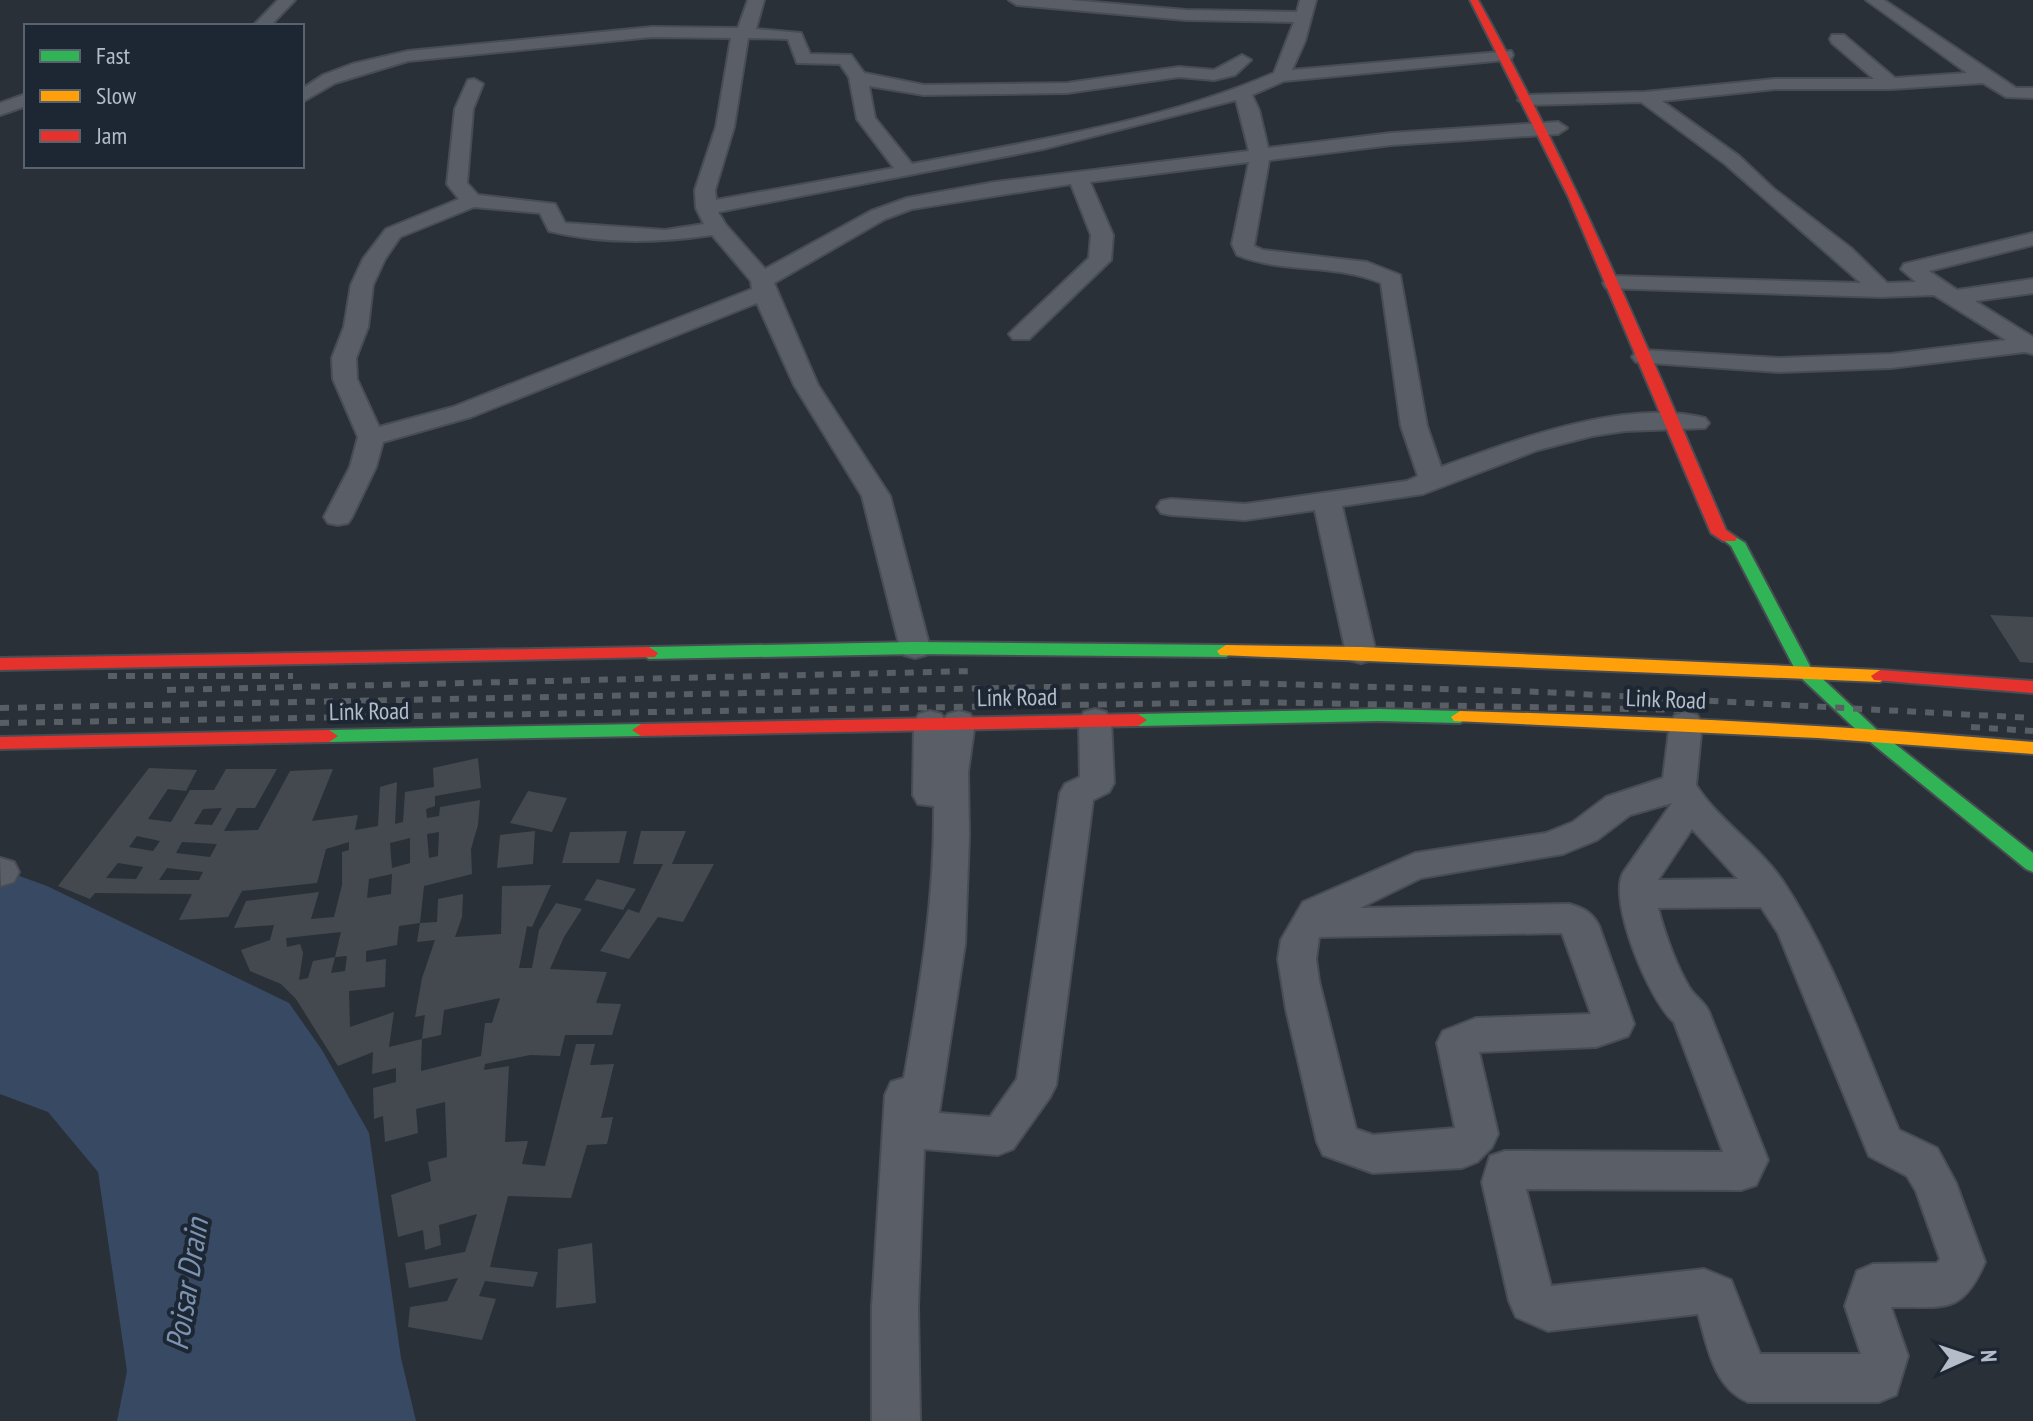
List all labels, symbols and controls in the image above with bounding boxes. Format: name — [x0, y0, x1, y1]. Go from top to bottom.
legend — [24, 24, 304, 168]
text: Fast — [96, 40, 131, 71]
text: Slow — [96, 80, 137, 111]
text: Jam — [95, 120, 127, 151]
street label: Link Road — [976, 681, 1058, 713]
street label: Link Road — [1625, 682, 1707, 716]
street label: Link Road — [328, 695, 410, 727]
water label: Poisar Drain — [155, 1213, 217, 1353]
north arrow — [1929, 1317, 2009, 1397]
text: N — [1975, 1349, 2003, 1363]

